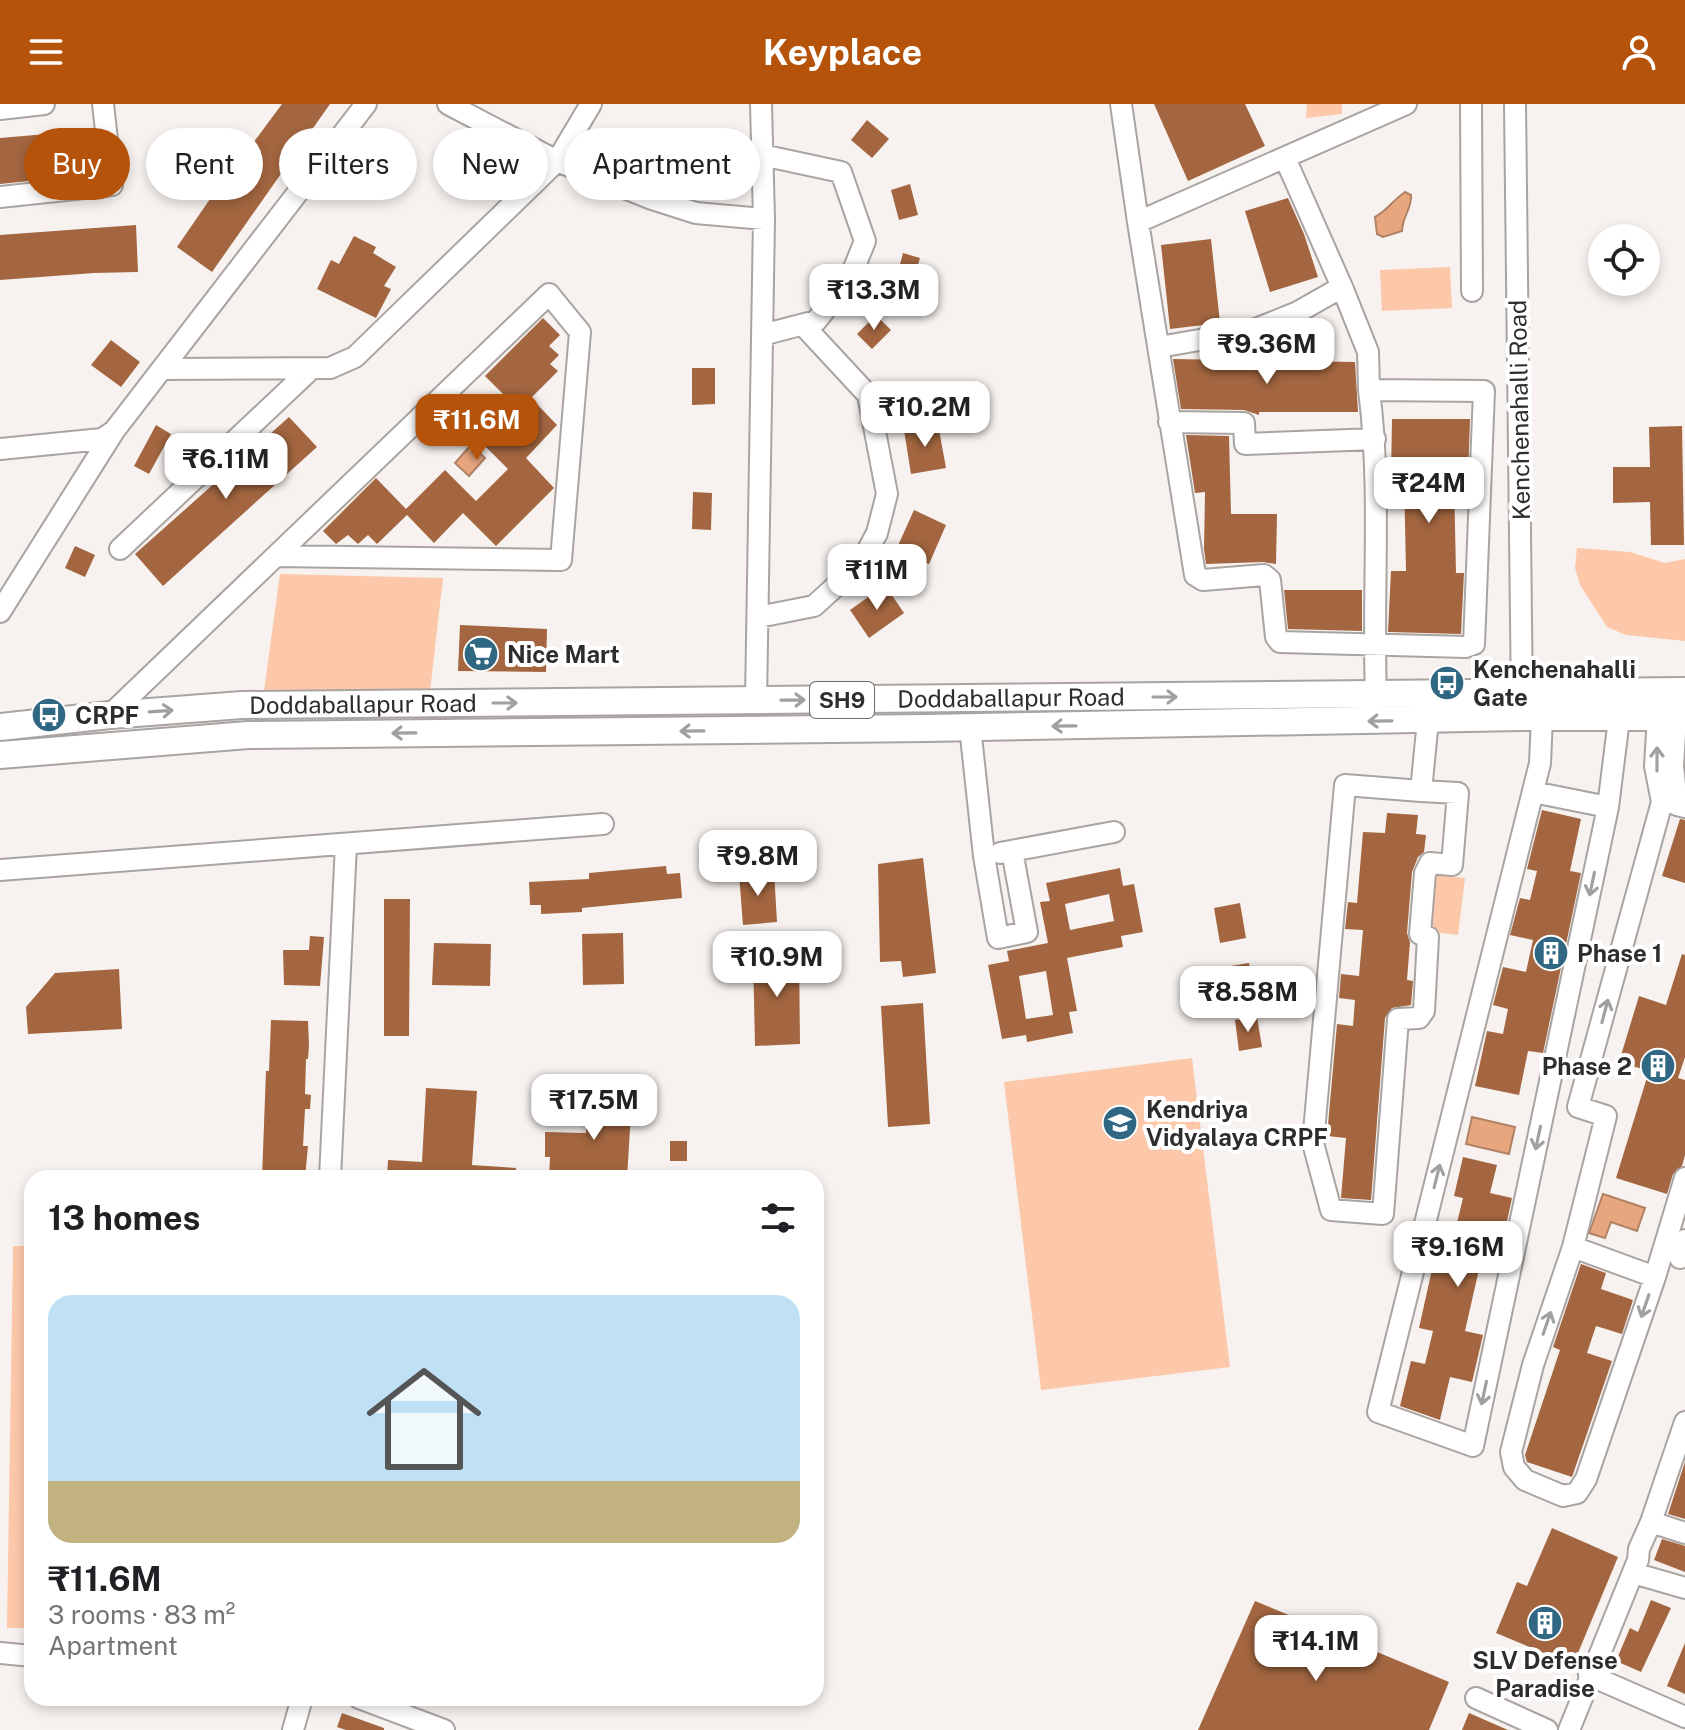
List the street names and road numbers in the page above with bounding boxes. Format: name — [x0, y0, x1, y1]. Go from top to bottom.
street label: Kenchenahalli Road — [1503, 300, 1535, 520]
road number: SH9 — [810, 682, 874, 718]
street label: Doddaballapur Road — [897, 682, 1125, 713]
street label: Doddaballapur Road — [249, 689, 477, 719]

